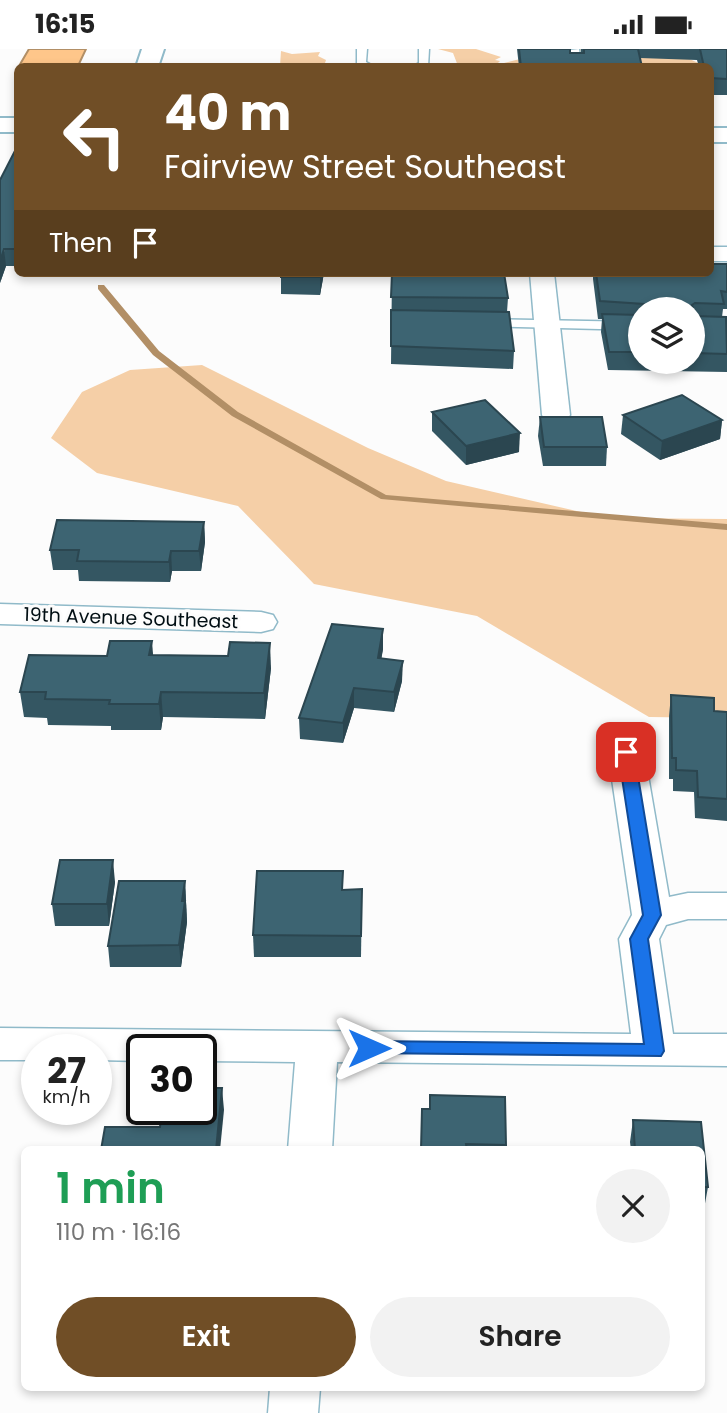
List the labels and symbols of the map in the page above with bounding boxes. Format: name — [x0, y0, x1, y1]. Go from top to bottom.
street label: 19th Avenue Southeast — [23, 601, 239, 635]
pin — [596, 722, 656, 782]
position arrow — [332, 1011, 406, 1085]
speed limit sign: 30 — [126, 1034, 217, 1125]

